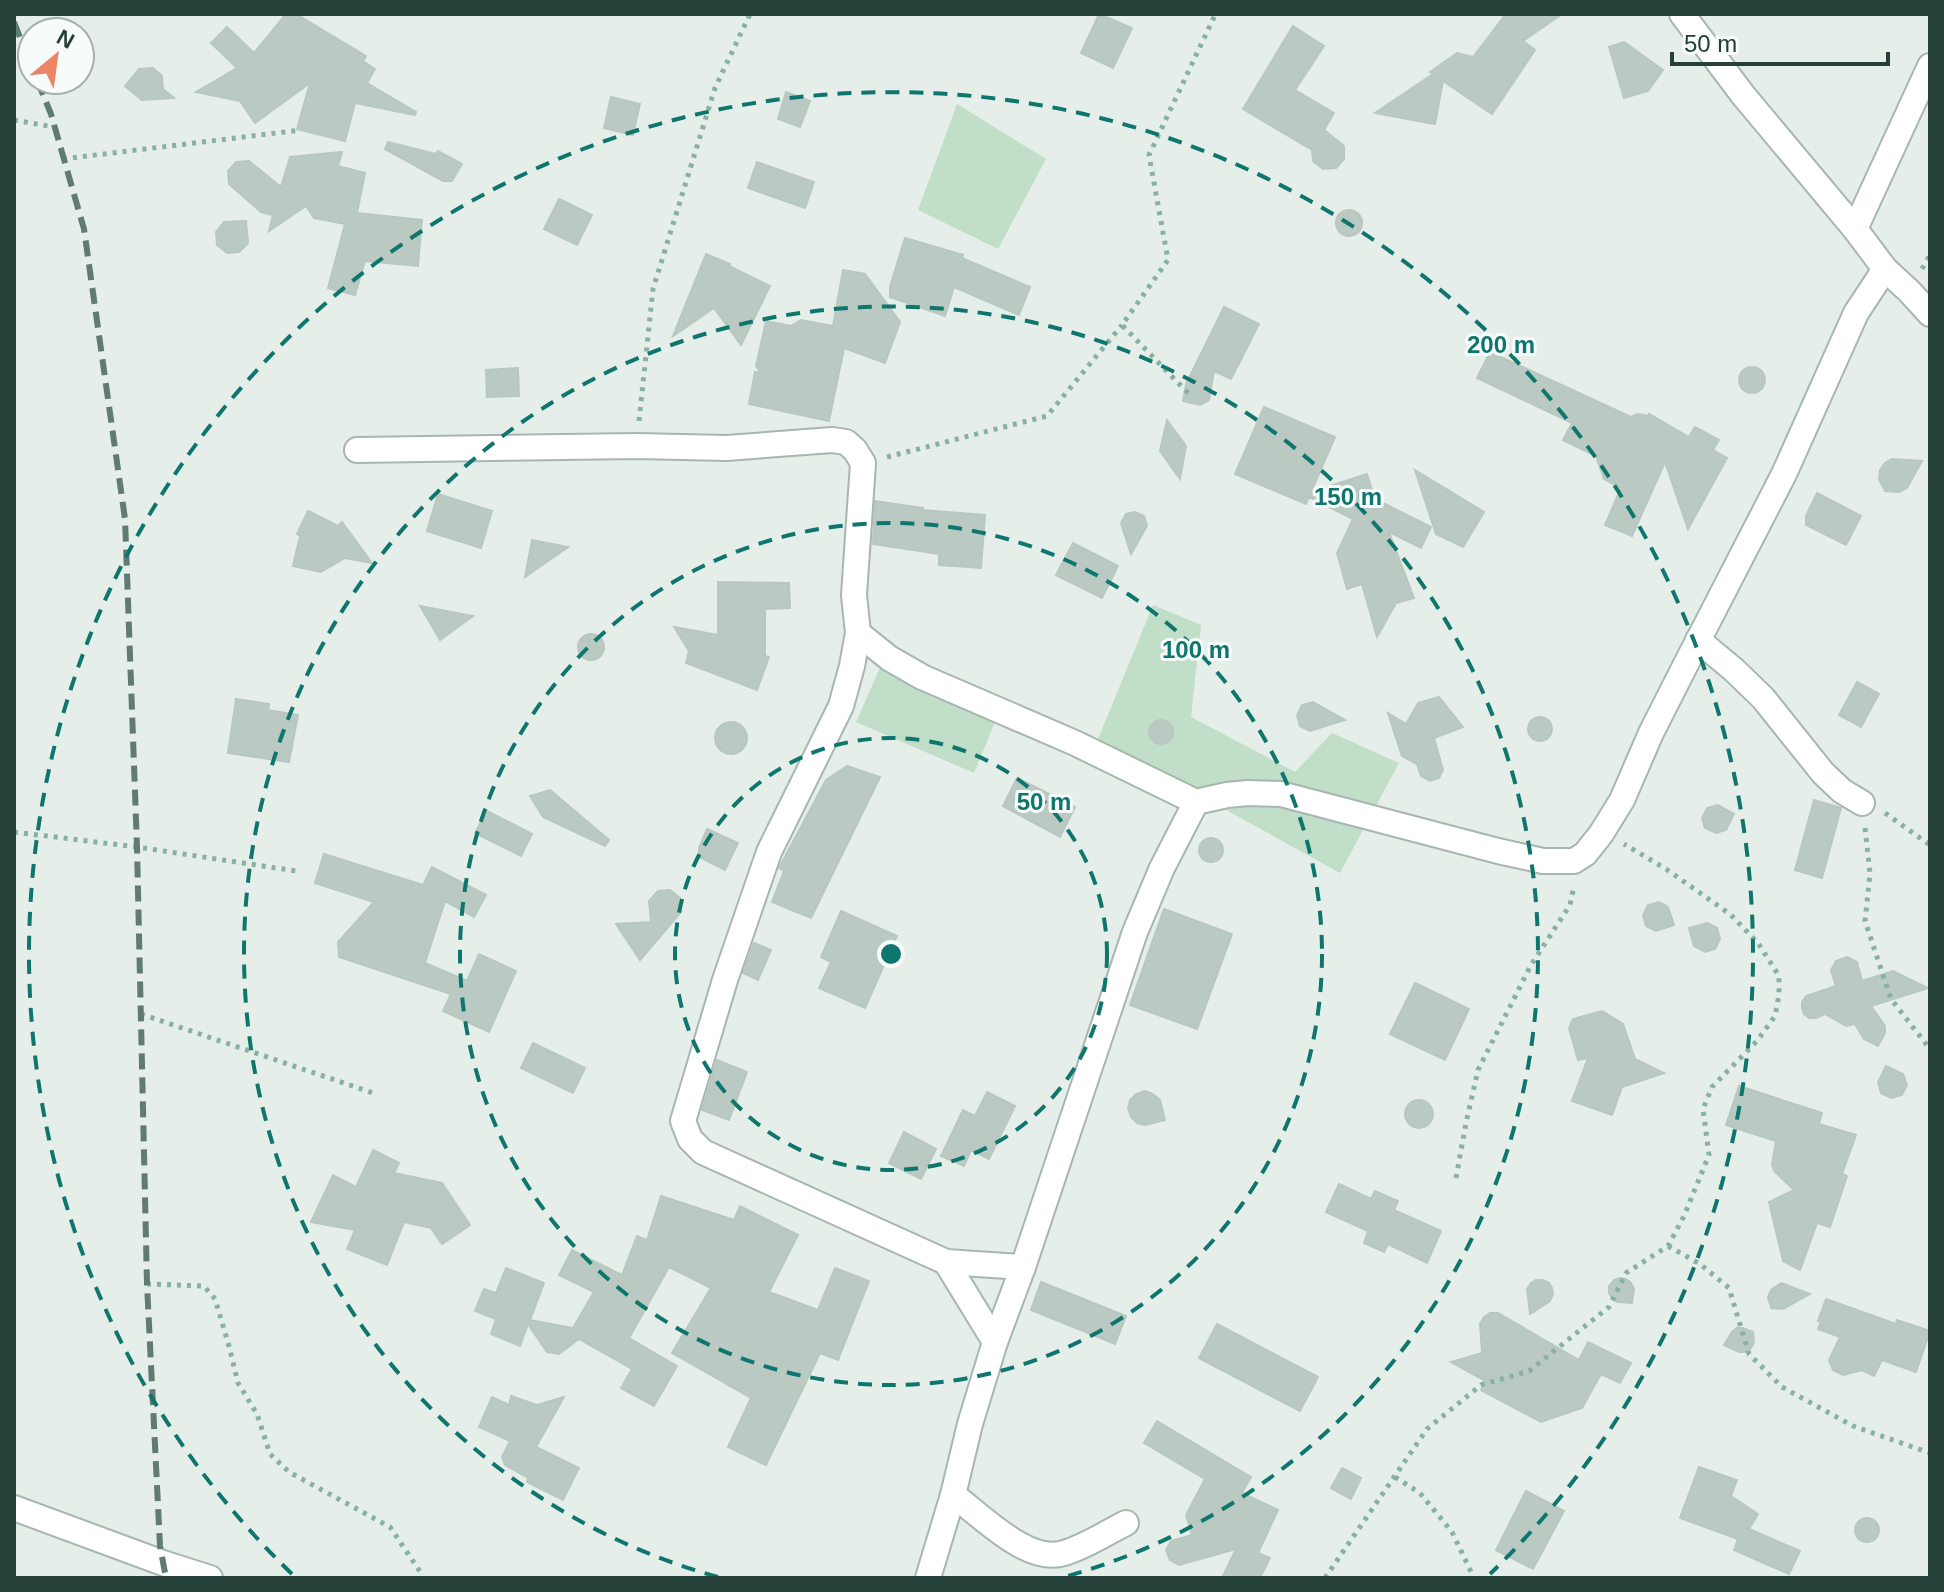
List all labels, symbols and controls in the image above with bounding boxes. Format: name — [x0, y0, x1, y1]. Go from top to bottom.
north arrow — [16, 16, 96, 96]
scale bar — [1672, 16, 1888, 66]
text: N — [52, 24, 78, 54]
text: 50 m — [1684, 30, 1737, 57]
text: 200 m — [1467, 331, 1535, 358]
text: 150 m — [1314, 483, 1382, 510]
text: 100 m — [1162, 636, 1230, 663]
text: 50 m — [1017, 788, 1071, 815]
centre of rings — [877, 940, 905, 968]

